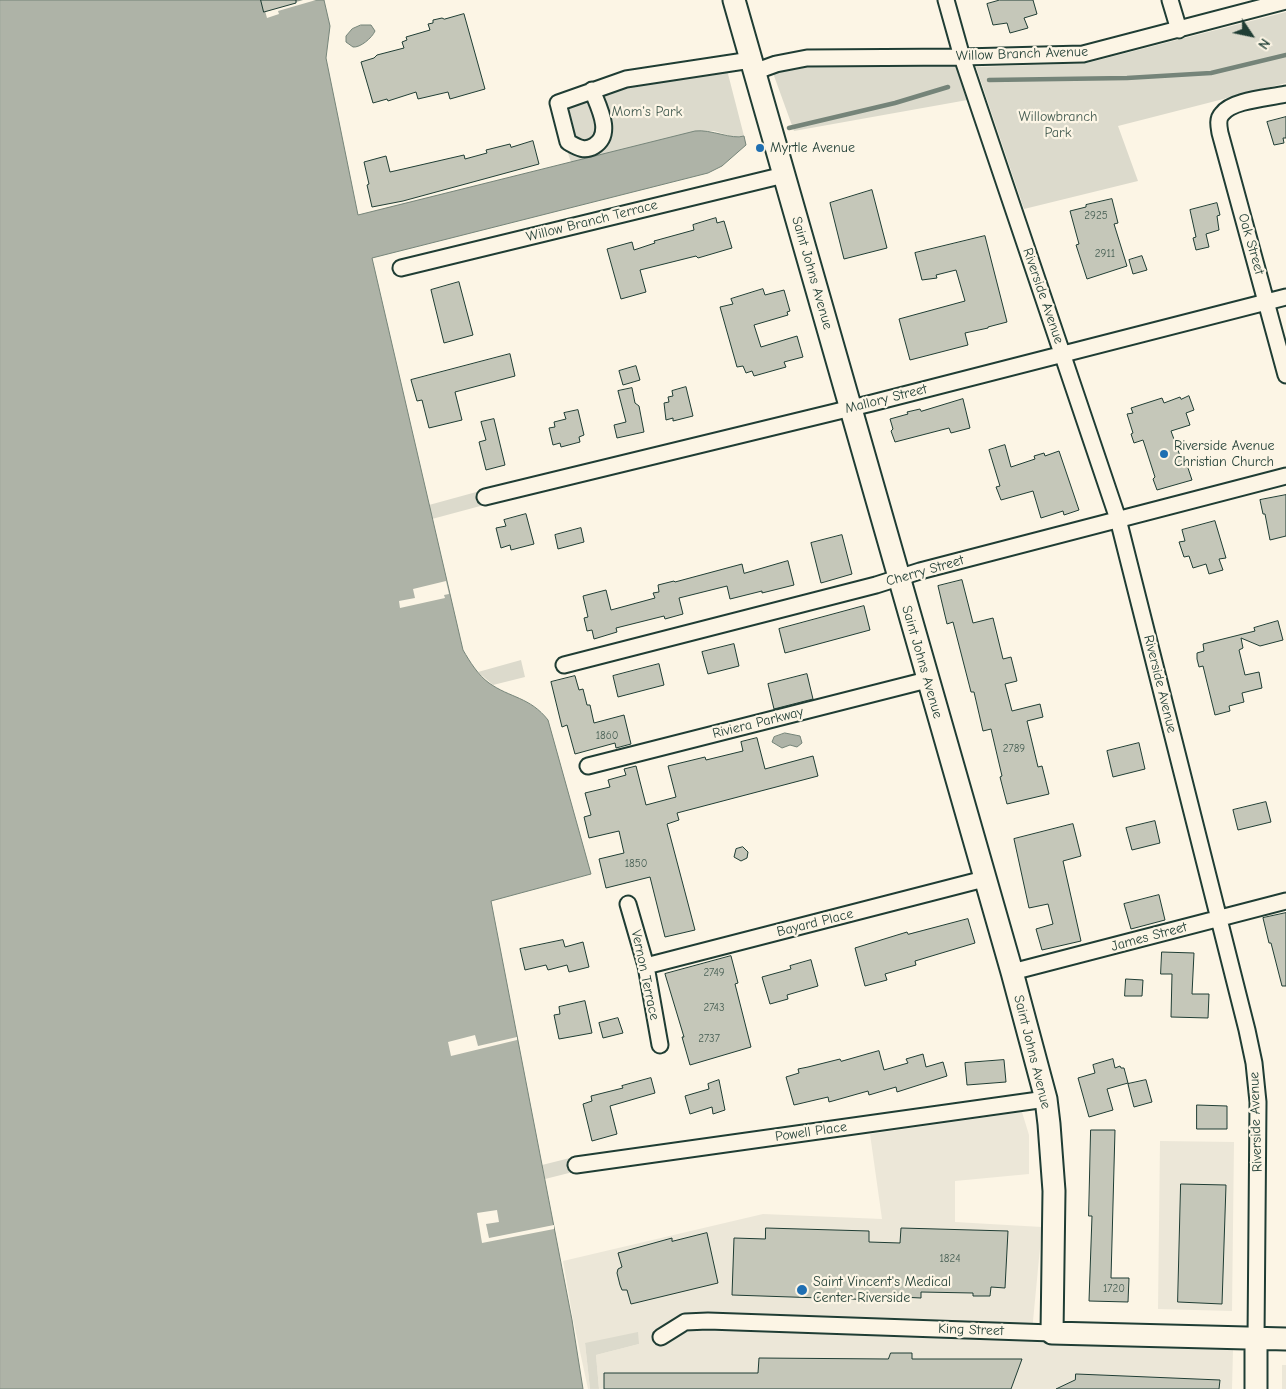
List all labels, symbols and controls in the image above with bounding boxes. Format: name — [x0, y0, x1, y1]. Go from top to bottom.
north arrow — [1226, 10, 1276, 60]
text: N — [1254, 35, 1273, 52]
street label: Willow Branch Avenue — [956, 43, 1088, 65]
park label: Mom's Park — [612, 104, 682, 120]
park label: Willowbranch Park — [1018, 109, 1098, 142]
place label: Myrtle Avenue — [770, 140, 855, 156]
marker: Myrtle Avenue — [754, 142, 766, 154]
street label: Willow Branch Terrace — [525, 197, 659, 245]
house number: 2925 — [1084, 209, 1108, 223]
street label: Oak Street — [1234, 212, 1268, 276]
street label: Saint Johns Avenue — [788, 215, 836, 331]
street label: Riverside Avenue — [1019, 246, 1067, 346]
house number: 2911 — [1095, 247, 1115, 261]
street label: Mallory Street — [843, 381, 929, 417]
place label: Riverside Avenue Christian Church — [1174, 438, 1274, 471]
marker: Riverside Avenue Christian Church — [1158, 448, 1170, 460]
street label: Cherry Street — [884, 552, 966, 590]
street label: Saint Johns Avenue — [898, 604, 946, 720]
street label: Riverside Avenue — [1140, 633, 1180, 735]
street label: Riviera Parkway — [711, 704, 805, 742]
house number: 1860 — [596, 729, 618, 743]
house number: 2789 — [1003, 742, 1025, 756]
house number: 1850 — [625, 857, 647, 871]
street label: Bayard Place — [775, 905, 855, 941]
street label: James Street — [1109, 919, 1189, 955]
street label: Vernon Terrace — [627, 928, 663, 1022]
house number: 2749 — [703, 966, 725, 980]
street label: Saint Johns Avenue — [1010, 993, 1054, 1111]
house number: 2743 — [704, 1001, 724, 1015]
house number: 2737 — [698, 1032, 720, 1046]
street label: Riverside Avenue — [1246, 1072, 1266, 1172]
street label: Powell Place — [774, 1119, 848, 1145]
house number: 1824 — [939, 1252, 961, 1266]
place label: Saint Vincent's Medical Center Riverside — [813, 1274, 951, 1306]
house number: 1720 — [1103, 1282, 1125, 1296]
marker: Saint Vincent's Medical Center Riverside — [795, 1283, 809, 1297]
street label: King Street — [938, 1320, 1004, 1340]

